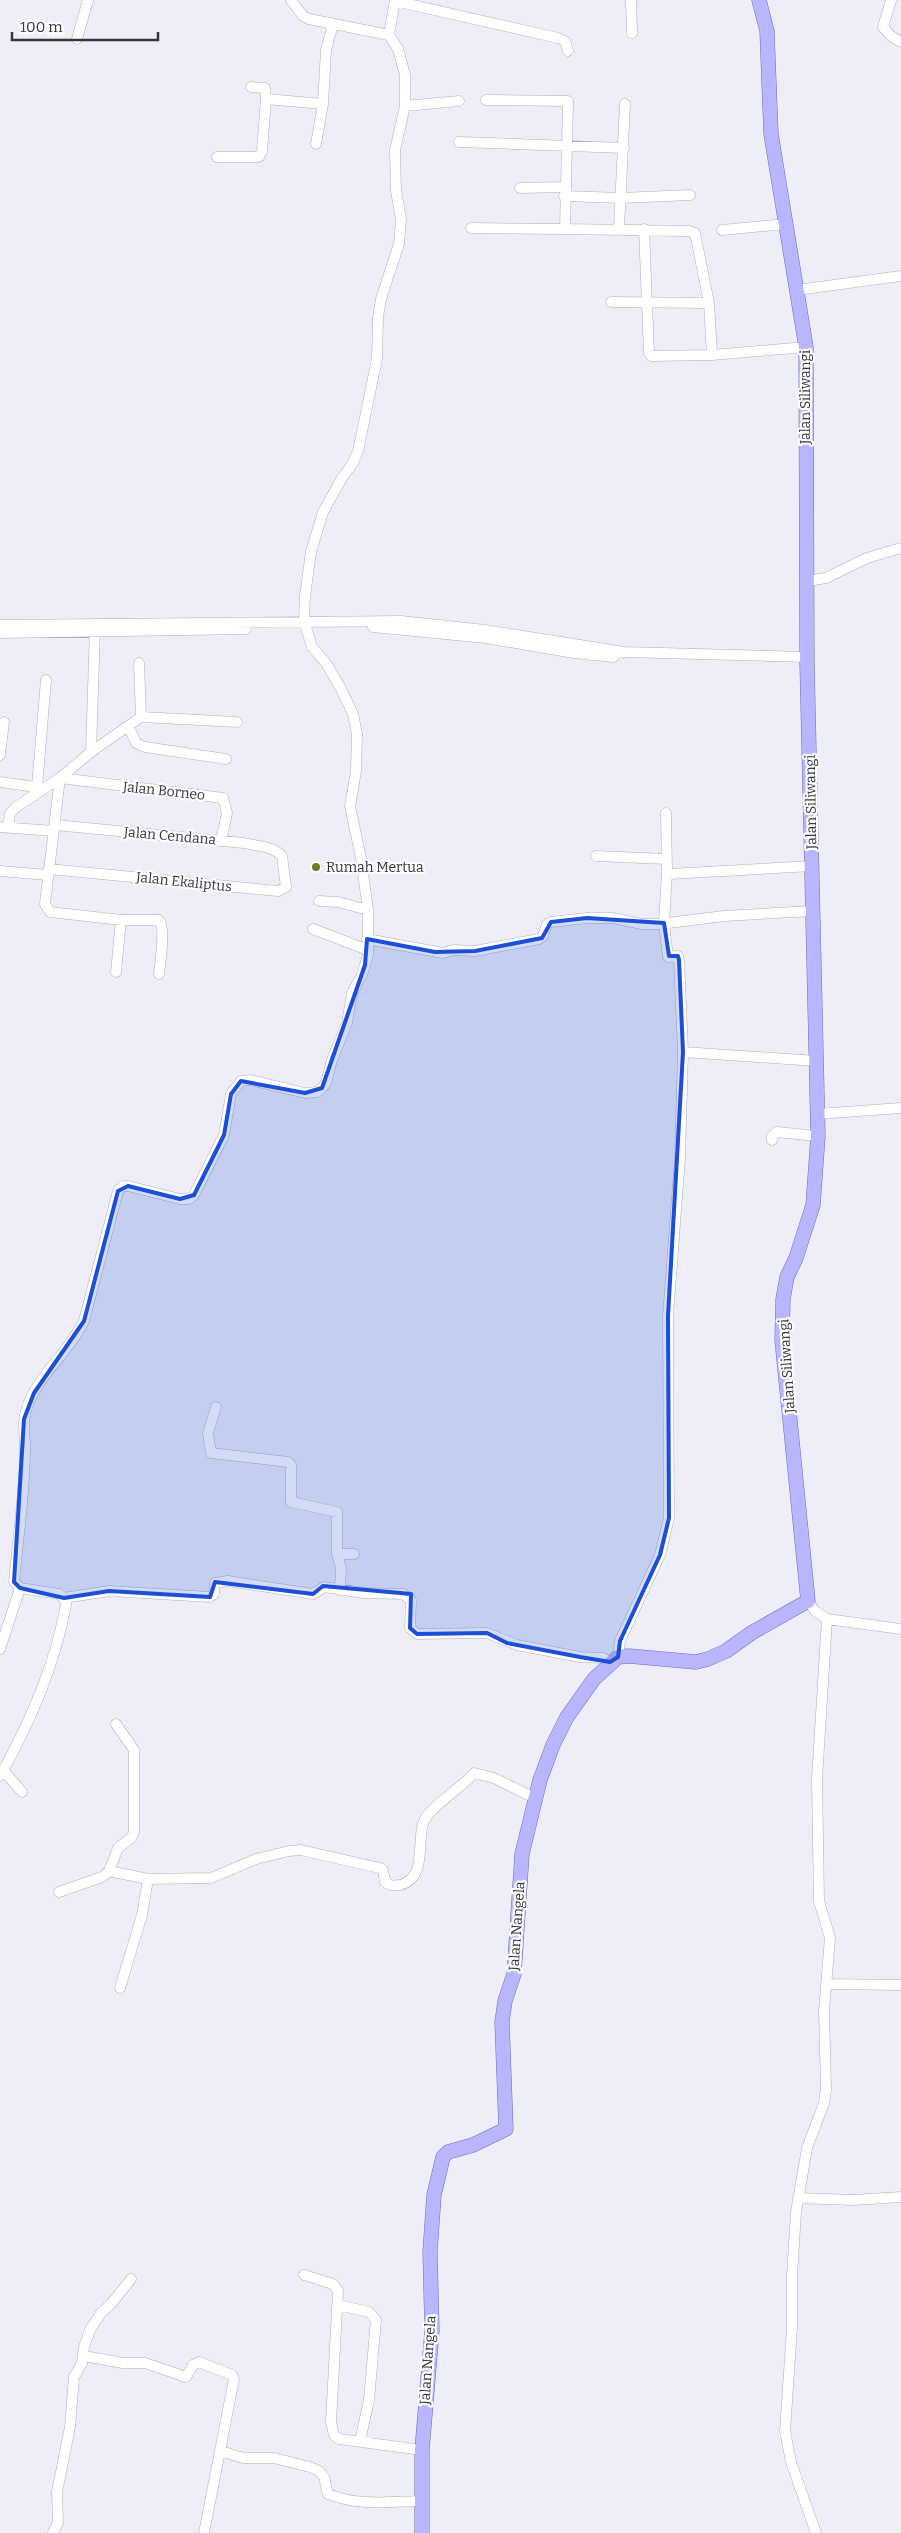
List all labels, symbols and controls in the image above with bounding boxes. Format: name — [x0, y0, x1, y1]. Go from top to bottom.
scale bar — [12, 10, 159, 42]
text: 100 m — [20, 18, 63, 36]
street label: Jalan Siliwangi — [797, 350, 814, 445]
street label: Jalan Siliwangi — [802, 755, 820, 850]
street label: Jalan Borneo — [121, 778, 206, 804]
street label: Jalan Cendana — [122, 823, 217, 849]
place label: Rumah Mertua — [326, 859, 424, 876]
marker: Rumah Mertua — [310, 861, 322, 873]
street label: Jalan Ekaliptus — [134, 868, 233, 895]
street label: Jalan Siliwangi — [775, 1318, 799, 1415]
street label: Jalan Nangela — [505, 1881, 529, 1972]
street label: Jalan Nangela — [416, 2315, 440, 2406]

